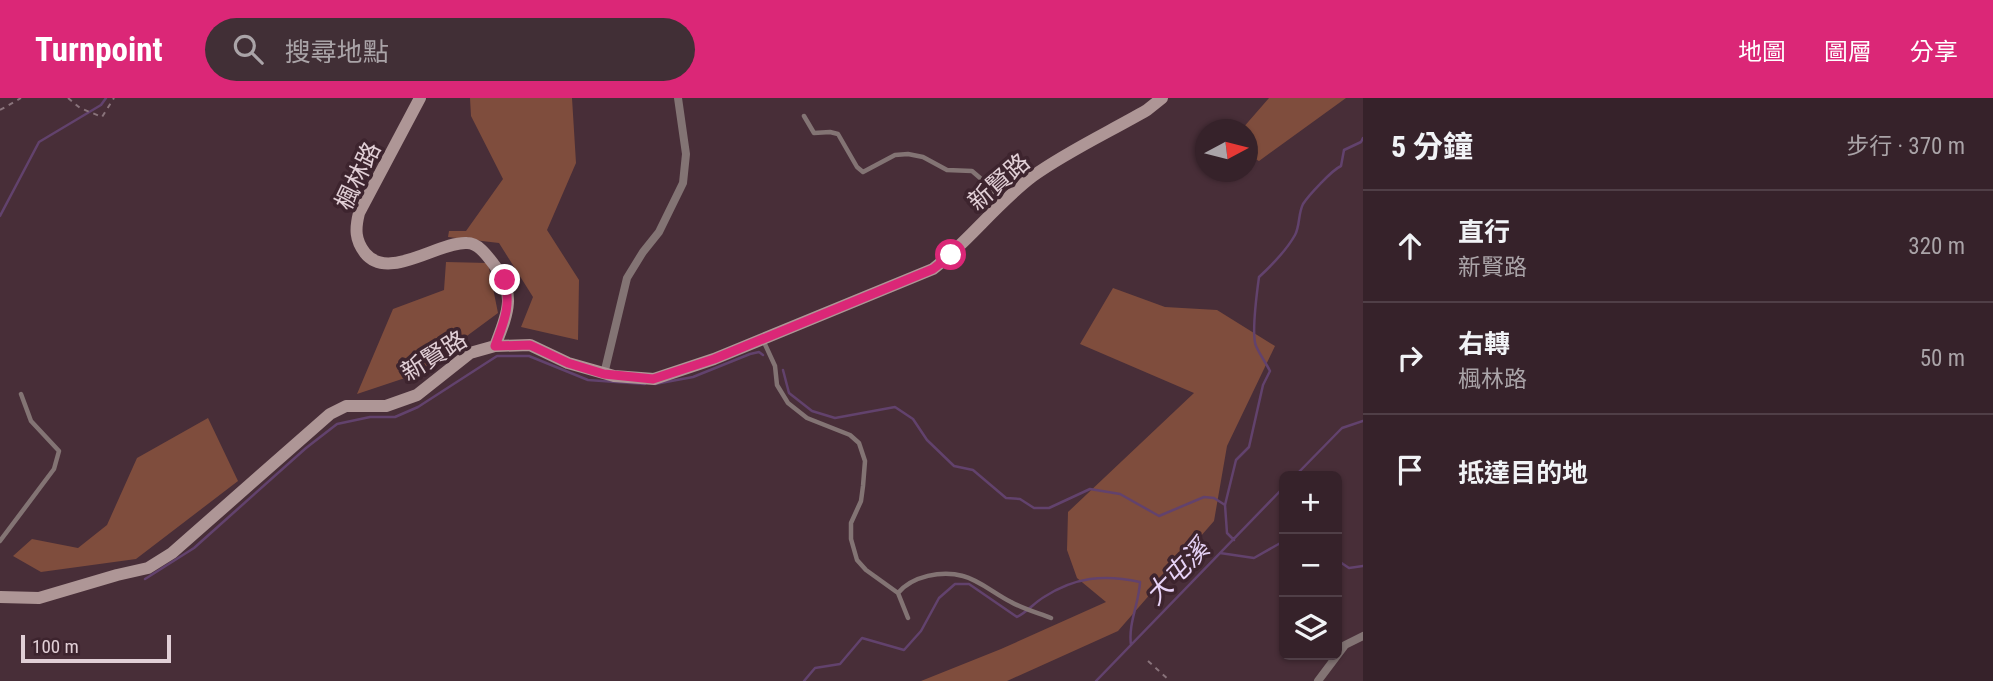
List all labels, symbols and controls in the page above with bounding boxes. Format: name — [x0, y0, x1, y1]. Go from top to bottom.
search box — [205, 18, 695, 81]
text: Turnpoint — [35, 30, 163, 69]
icon: search — [229, 30, 267, 68]
text: 搜尋地點 — [285, 37, 389, 67]
text: 地圖 — [1738, 38, 1786, 66]
text: 圖層 — [1824, 38, 1872, 66]
text: 分享 — [1910, 38, 1958, 66]
north arrow — [1195, 119, 1258, 182]
text: 5 分鐘 — [1391, 129, 1473, 164]
text: 步行 · 370 m — [1846, 133, 1965, 160]
street label: 楓林路 — [330, 138, 386, 214]
street label: 新賢路 — [963, 148, 1035, 216]
text: 直行 — [1458, 217, 1510, 247]
icon: ahead — [1391, 227, 1429, 265]
text: 320 m — [1908, 233, 1965, 260]
route start — [935, 239, 966, 270]
text: 新賢路 — [1458, 254, 1527, 281]
route end — [489, 264, 520, 295]
street label: 新賢路 — [396, 325, 472, 387]
text: 右轉 — [1458, 329, 1510, 359]
icon: right — [1391, 339, 1429, 377]
text: 50 m — [1920, 345, 1965, 372]
text: 楓林路 — [1458, 366, 1527, 393]
icon: arrive — [1391, 451, 1429, 489]
text: 抵達目的地 — [1458, 458, 1588, 488]
map controls — [1279, 471, 1342, 660]
button: + — [1279, 471, 1342, 534]
water label: 大屯溪 — [1139, 531, 1218, 610]
button: − — [1279, 534, 1342, 597]
button: layers — [1279, 597, 1342, 660]
scale bar — [21, 632, 172, 664]
text: 100 m — [32, 635, 79, 658]

